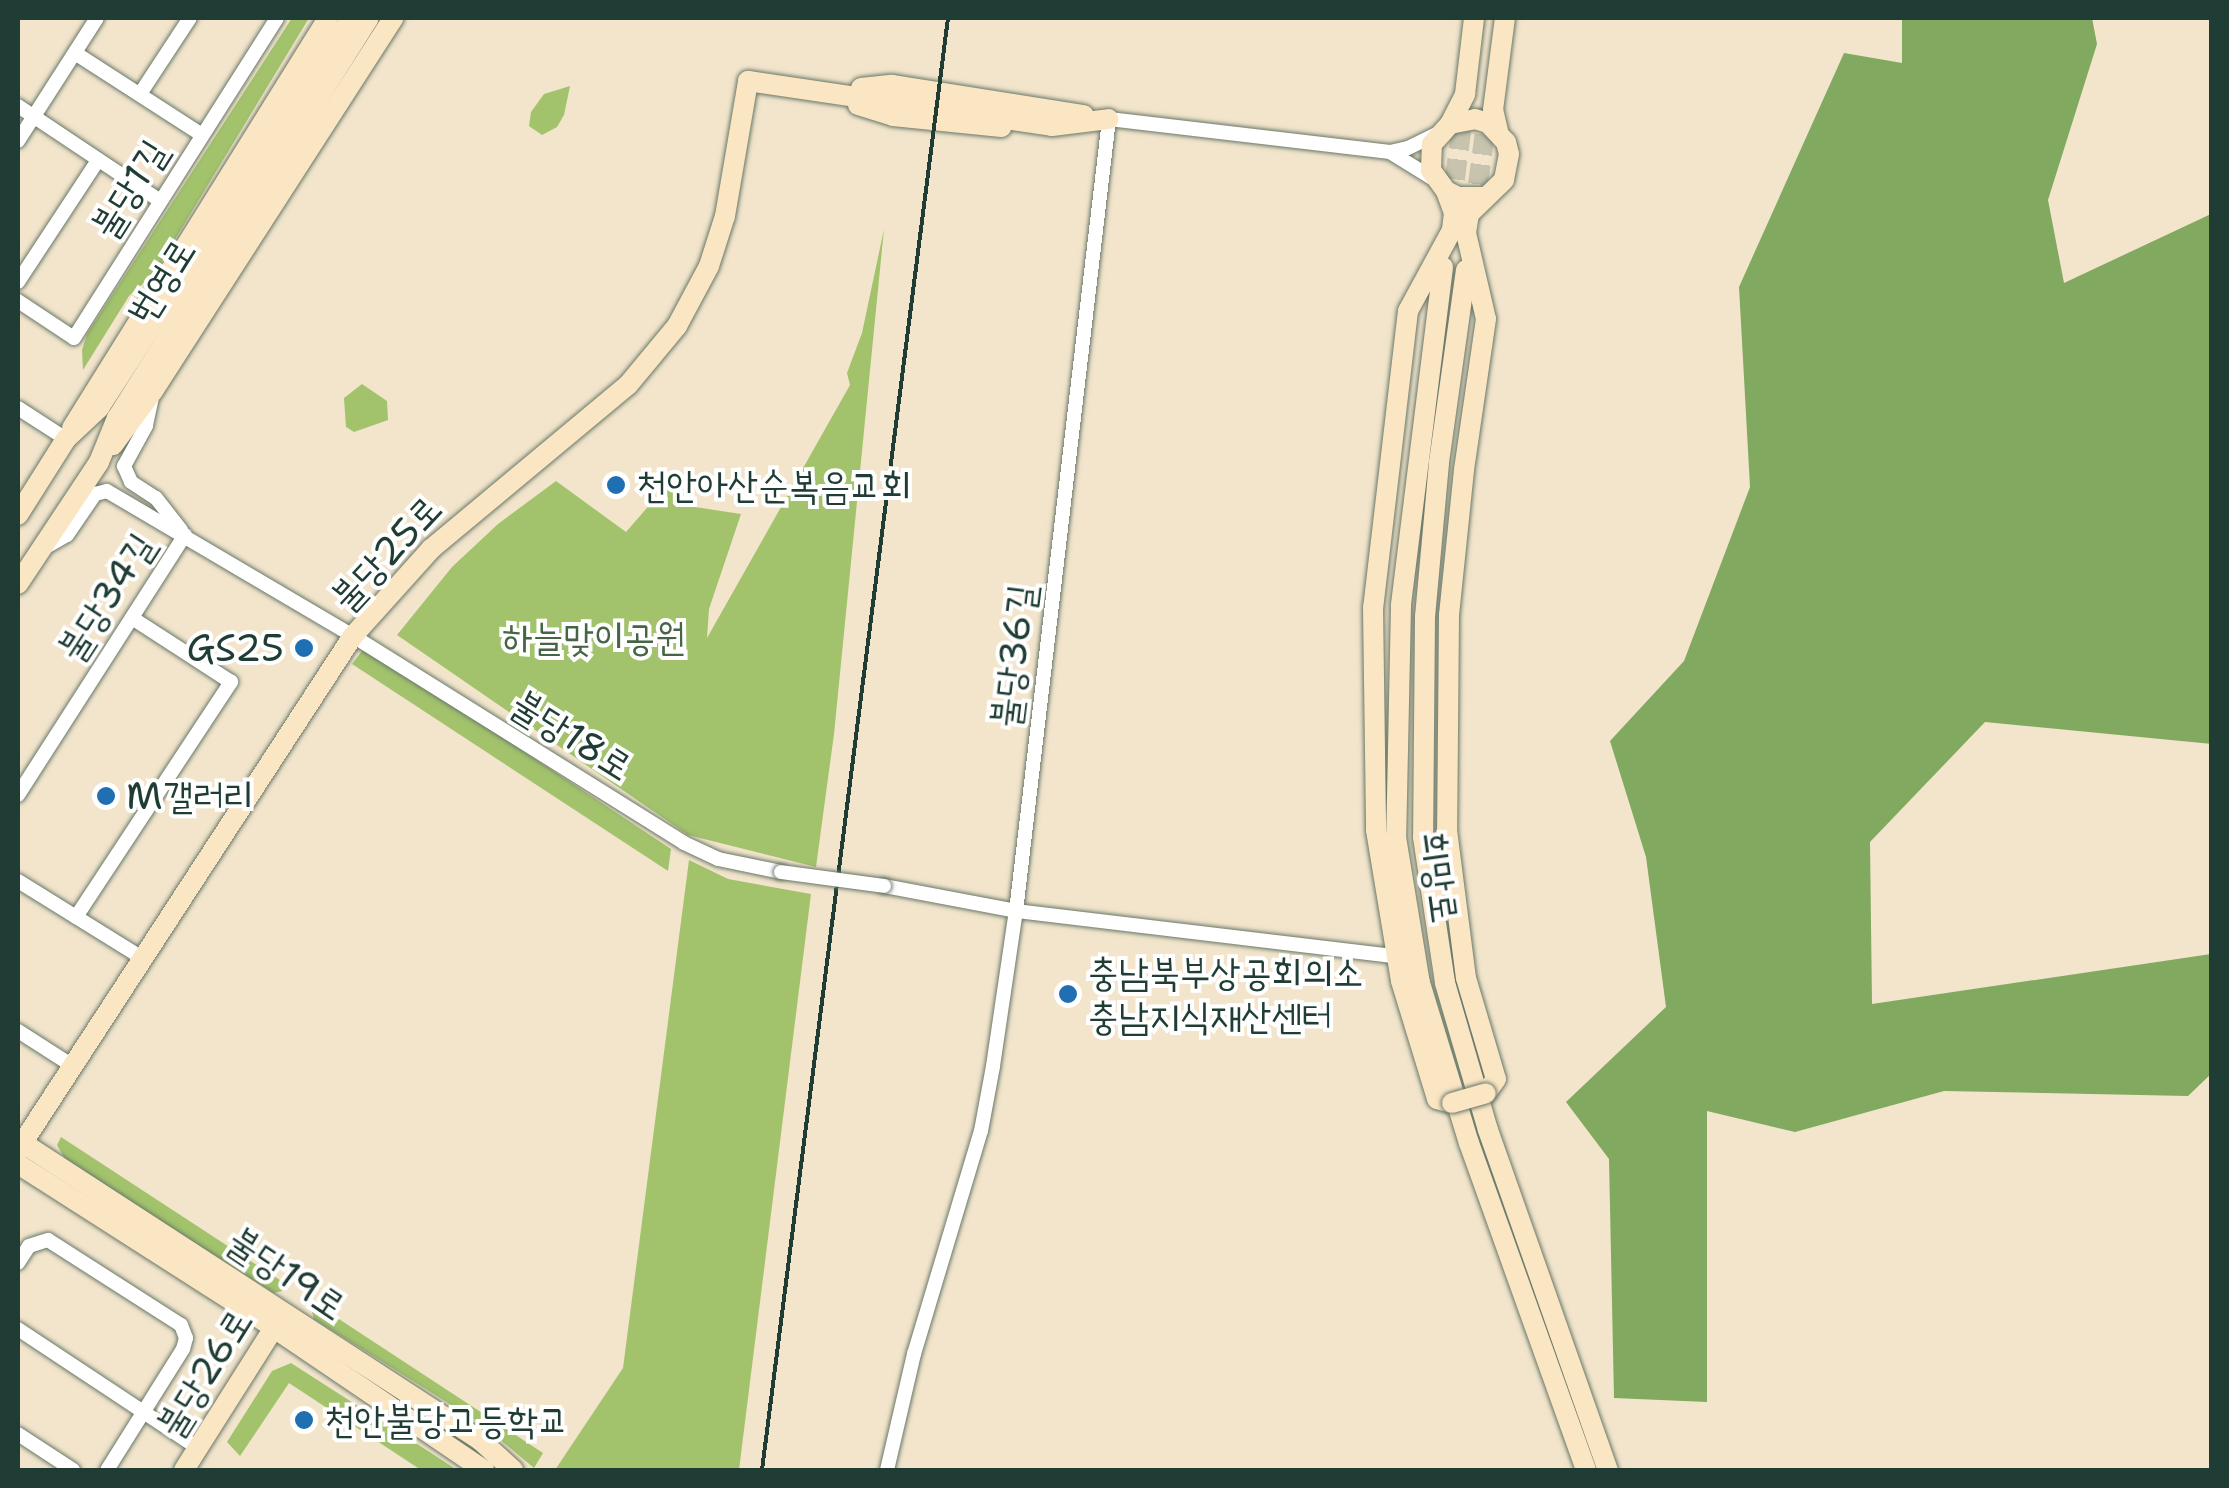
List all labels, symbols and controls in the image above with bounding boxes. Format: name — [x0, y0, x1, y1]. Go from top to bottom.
street label: 불당1길 — [81, 131, 177, 247]
street label: 번영로 — [117, 230, 205, 332]
place label: 천안아산순복음교회 — [636, 462, 911, 508]
marker: 천안아산순복음교회 — [605, 474, 627, 496]
street label: 불당25로 — [321, 486, 451, 620]
street label: 불당34길 — [48, 524, 164, 670]
street label: 불당36길 — [982, 582, 1044, 730]
park label: 하늘맞이공원 — [502, 614, 686, 660]
place label: GS25 — [186, 625, 284, 671]
marker: GS25 — [293, 637, 315, 659]
street label: 불당18로 — [503, 680, 641, 790]
place label: M갤러리 — [126, 773, 254, 819]
marker: M갤러리 — [95, 785, 117, 807]
street label: 희망로 — [1411, 828, 1469, 926]
place label: 충남북부상공회의소 충남지식재산센터 — [1088, 949, 1363, 1038]
marker: 충남북부상공회의소 충남지식재산센터 — [1057, 983, 1079, 1005]
street label: 불당19로 — [219, 1217, 355, 1329]
street label: 불당26로 — [147, 1300, 261, 1446]
place label: 천안불당고등학교 — [324, 1397, 569, 1443]
marker: 천안불당고등학교 — [293, 1409, 315, 1431]

